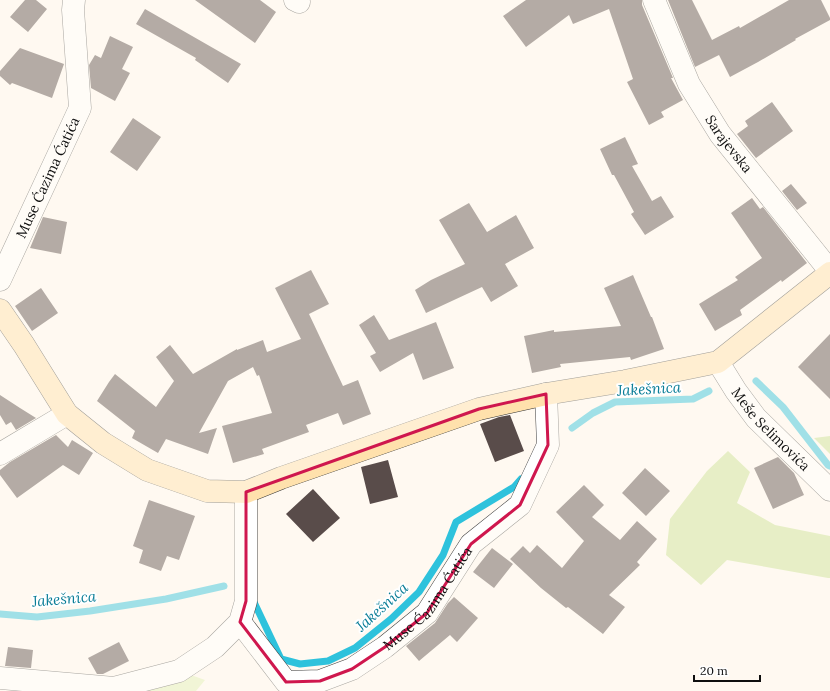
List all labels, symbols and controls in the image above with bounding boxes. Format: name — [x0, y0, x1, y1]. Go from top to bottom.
street label: Sarajevska — [701, 112, 757, 176]
street label: Muse Ćazima Ćatića — [12, 114, 84, 241]
water label: Jakešnica — [615, 377, 682, 400]
street label: Meše Selimovića — [728, 384, 814, 475]
street label: Muse Ćazima Ćatića — [379, 543, 476, 654]
water label: Jakešnica — [351, 578, 412, 636]
water label: Jakešnica — [30, 586, 98, 611]
scale bar — [694, 657, 760, 683]
text: 20 m — [700, 663, 728, 678]

